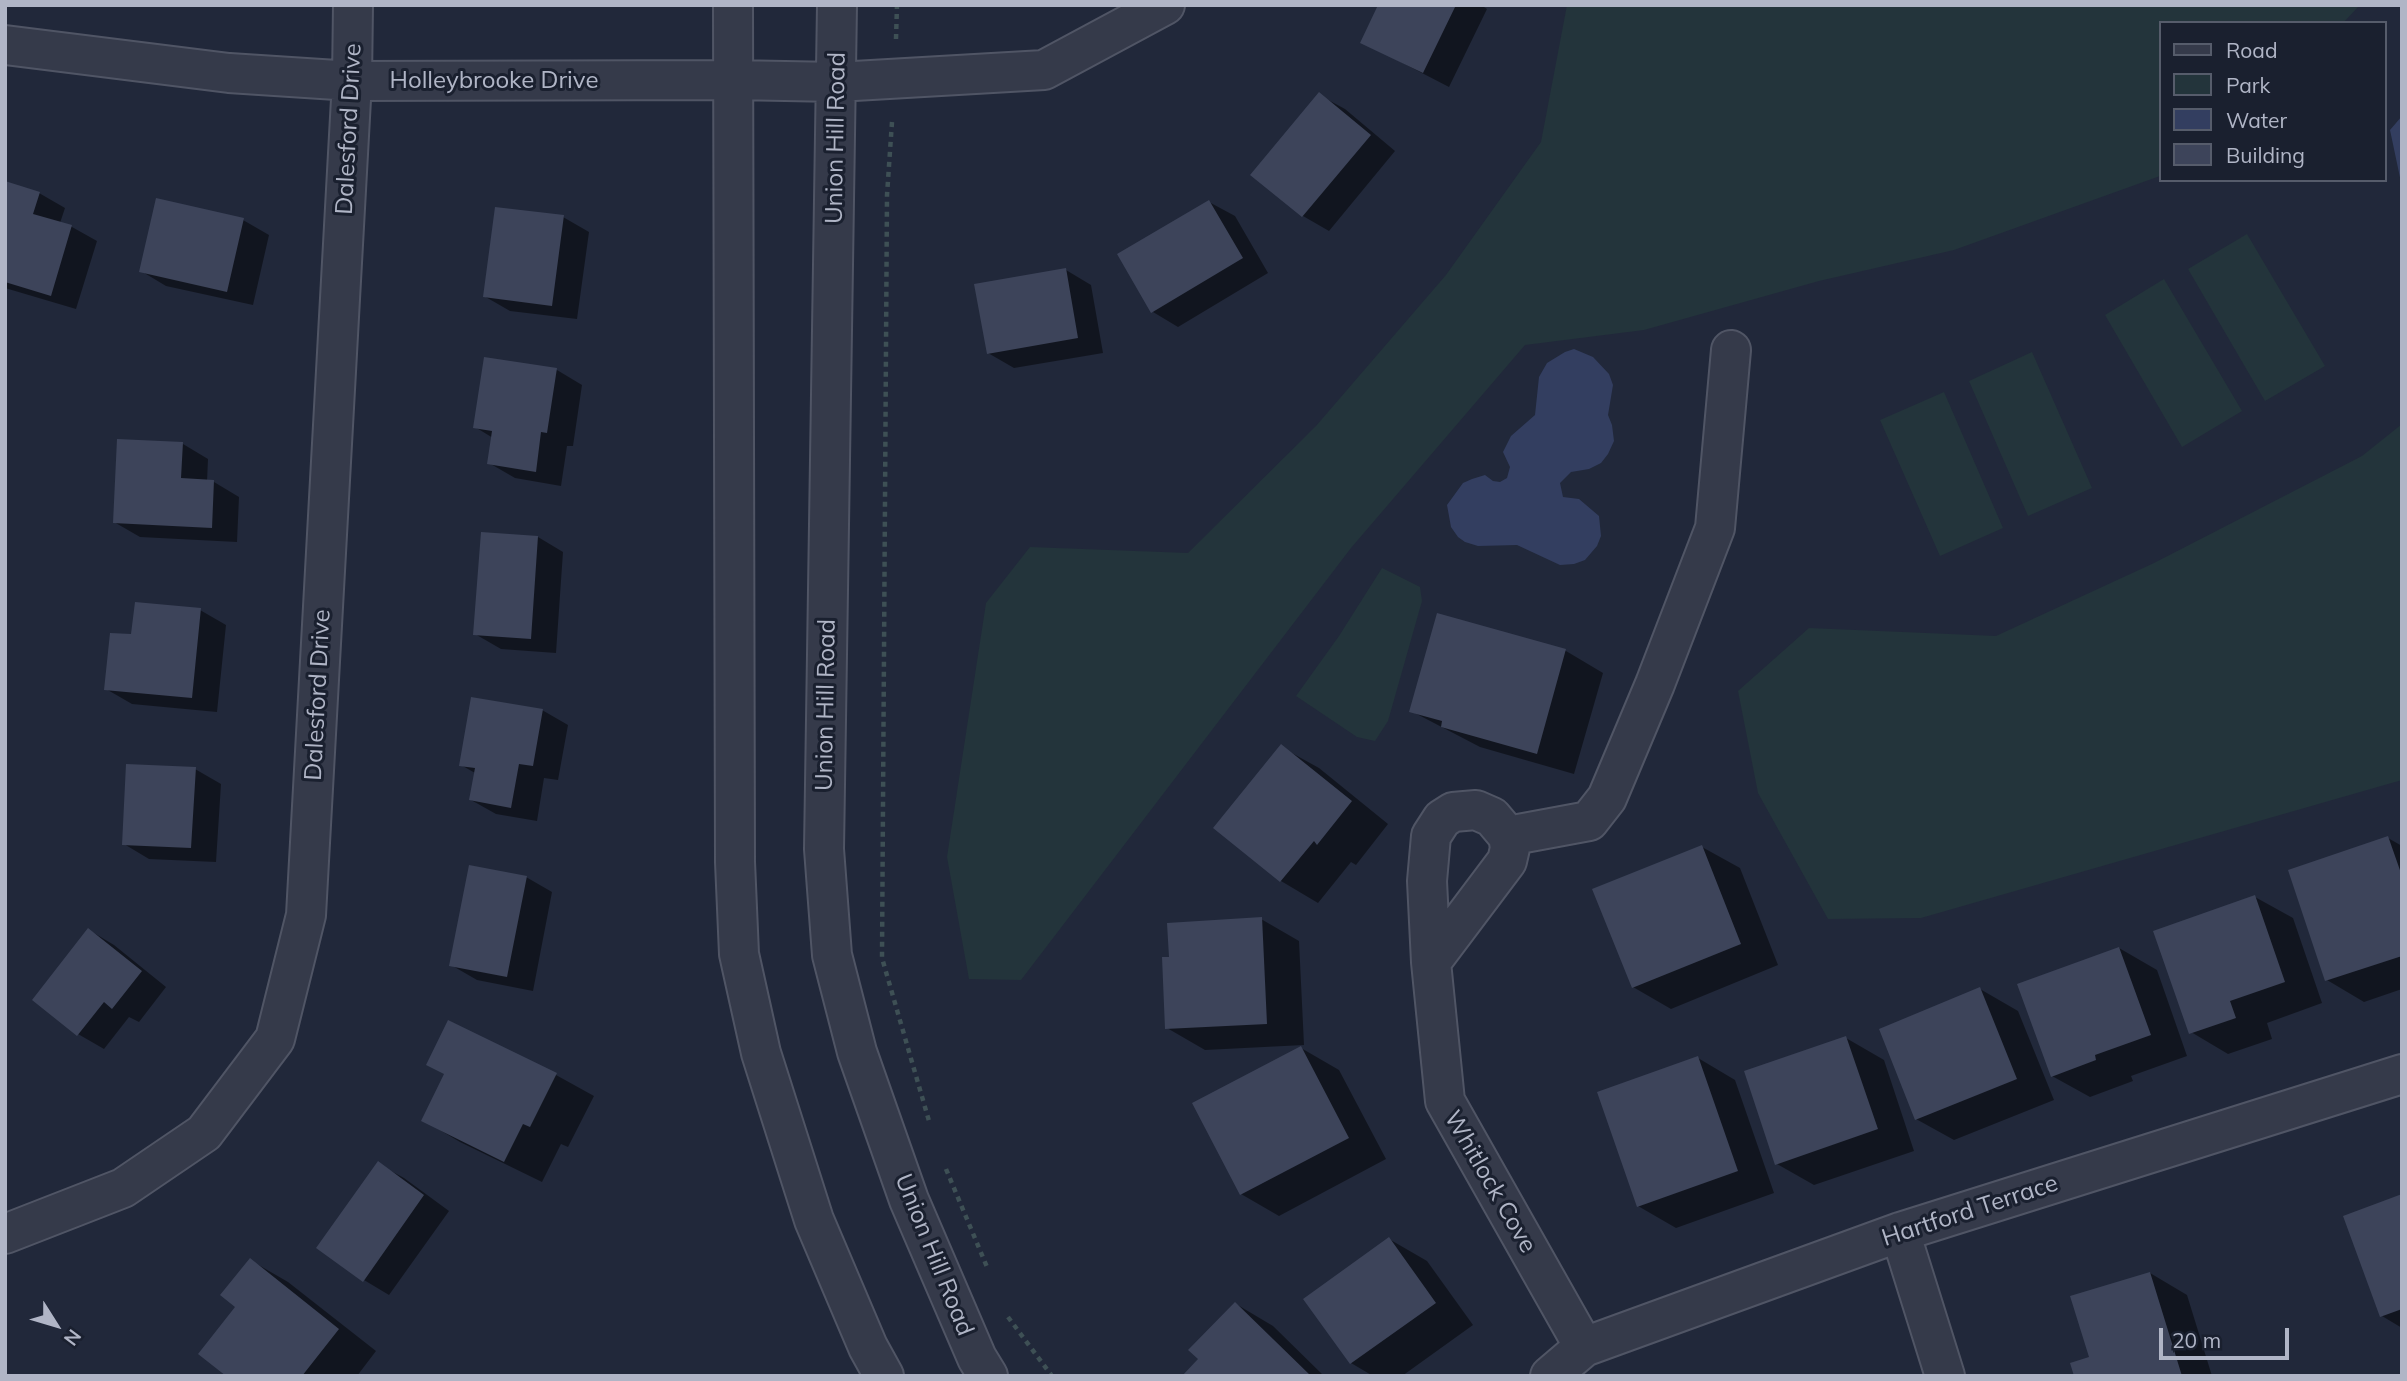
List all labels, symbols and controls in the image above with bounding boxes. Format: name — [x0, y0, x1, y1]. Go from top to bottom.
legend — [2158, 21, 2386, 182]
text: Road — [2226, 37, 2277, 63]
street label: Dalesford Drive — [330, 43, 368, 215]
street label: Union Hill Road — [820, 52, 852, 224]
street label: Holleybrooke Drive — [390, 67, 598, 95]
text: Park — [2226, 72, 2270, 98]
text: Water — [2226, 107, 2287, 133]
text: Building — [2226, 142, 2305, 168]
street label: Dalesford Drive — [299, 609, 337, 781]
street label: Union Hill Road — [810, 619, 842, 791]
street label: Whitlock Cove — [1438, 1106, 1542, 1258]
street label: Hartford Terrace — [1878, 1169, 2062, 1253]
street label: Union Hill Road — [888, 1170, 980, 1340]
north arrow — [21, 1290, 91, 1360]
scale bar — [2162, 1314, 2292, 1358]
text: N — [59, 1325, 87, 1351]
text: 20 m — [2172, 1327, 2221, 1353]

